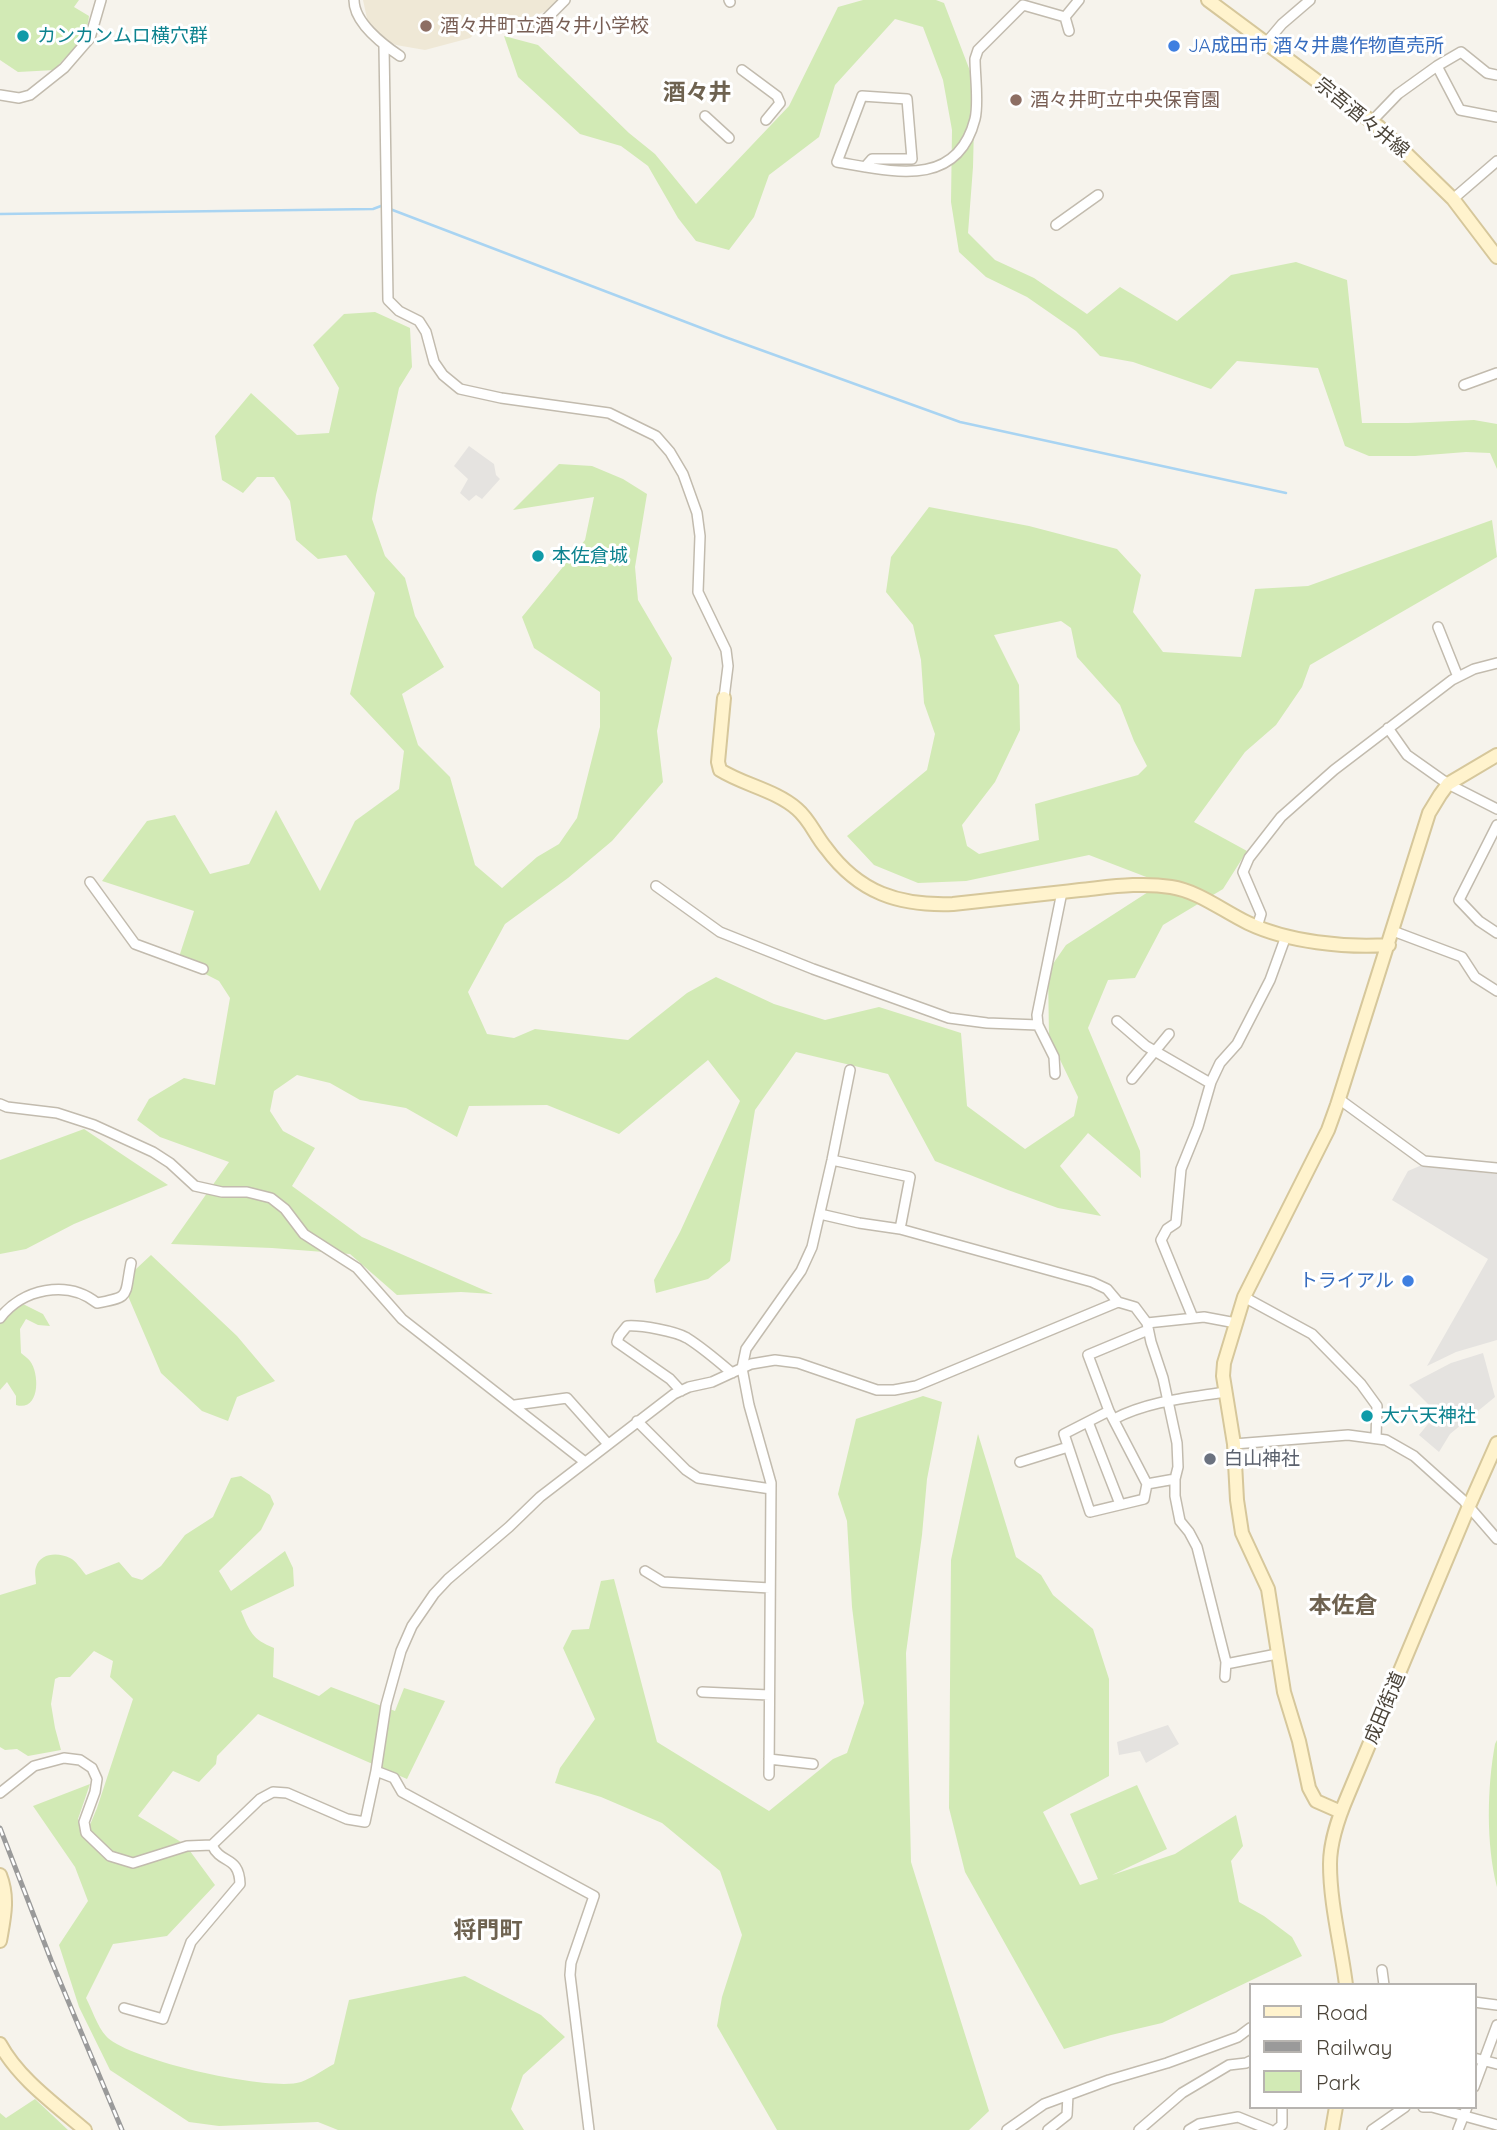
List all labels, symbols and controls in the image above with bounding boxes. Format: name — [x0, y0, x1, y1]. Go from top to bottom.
place label: 酒々井町立酒々井小学校 — [440, 15, 649, 37]
marker: 酒々井町立酒々井小学校 — [418, 18, 434, 34]
place label: カンカンムロ横穴群 — [37, 25, 208, 47]
marker: カンカンムロ横穴群 — [15, 28, 31, 44]
place label: JA成田市 酒々井農作物直売所 — [1188, 35, 1444, 57]
marker: JA成田市 酒々井農作物直売所 — [1166, 38, 1182, 54]
street label: 宗吾酒々井線 — [1311, 73, 1413, 163]
district label: 酒々井 — [663, 79, 731, 107]
place label: 酒々井町立中央保育園 — [1030, 89, 1220, 111]
marker: 酒々井町立中央保育園 — [1008, 92, 1024, 108]
place label: 本佐倉城 — [552, 545, 628, 567]
marker: 本佐倉城 — [530, 548, 546, 564]
place label: トライアル — [1299, 1270, 1394, 1292]
marker: トライアル — [1400, 1273, 1416, 1289]
place label: 大六天神社 — [1381, 1405, 1476, 1427]
marker: 大六天神社 — [1359, 1408, 1375, 1424]
place label: 白山神社 — [1224, 1448, 1300, 1470]
marker: 白山神社 — [1202, 1451, 1218, 1467]
district label: 本佐倉 — [1309, 1592, 1377, 1620]
street label: 成田街道 — [1360, 1669, 1410, 1747]
district label: 将門町 — [454, 1917, 522, 1945]
legend — [1248, 1983, 1476, 2109]
text: Road — [1316, 1999, 1368, 2025]
text: Railway — [1316, 2034, 1392, 2060]
text: Park — [1316, 2069, 1360, 2095]

